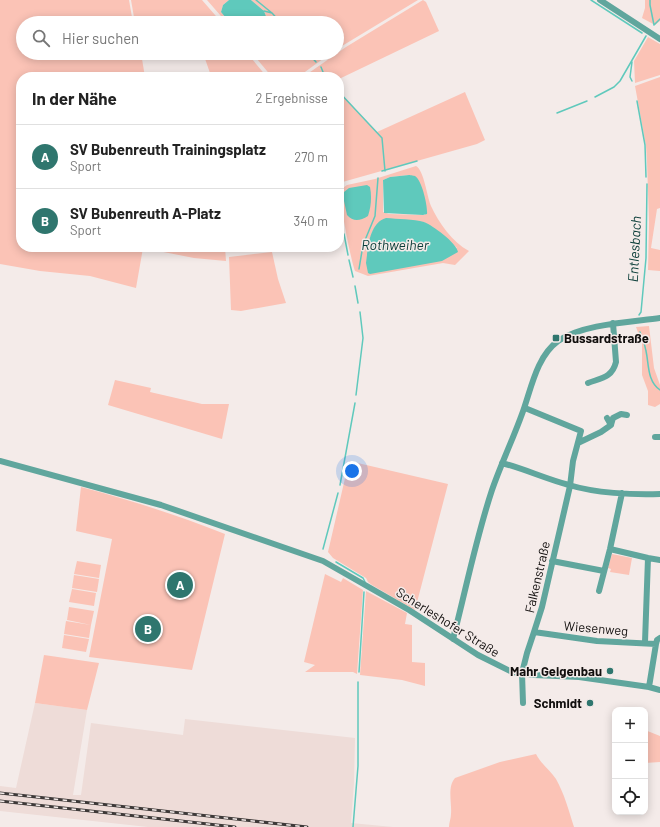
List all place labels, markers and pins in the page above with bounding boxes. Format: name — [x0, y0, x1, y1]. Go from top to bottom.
place label: Bussardstraße — [564, 330, 649, 346]
marker: Bussardstraße — [551, 333, 561, 343]
pin: A — [167, 570, 193, 600]
pin: B — [135, 614, 161, 644]
place label: Mahr Geigenbau — [510, 663, 602, 679]
marker: Mahr Geigenbau — [605, 666, 615, 676]
place label: Schmidt — [534, 695, 582, 711]
marker: Schmidt — [585, 698, 595, 708]

